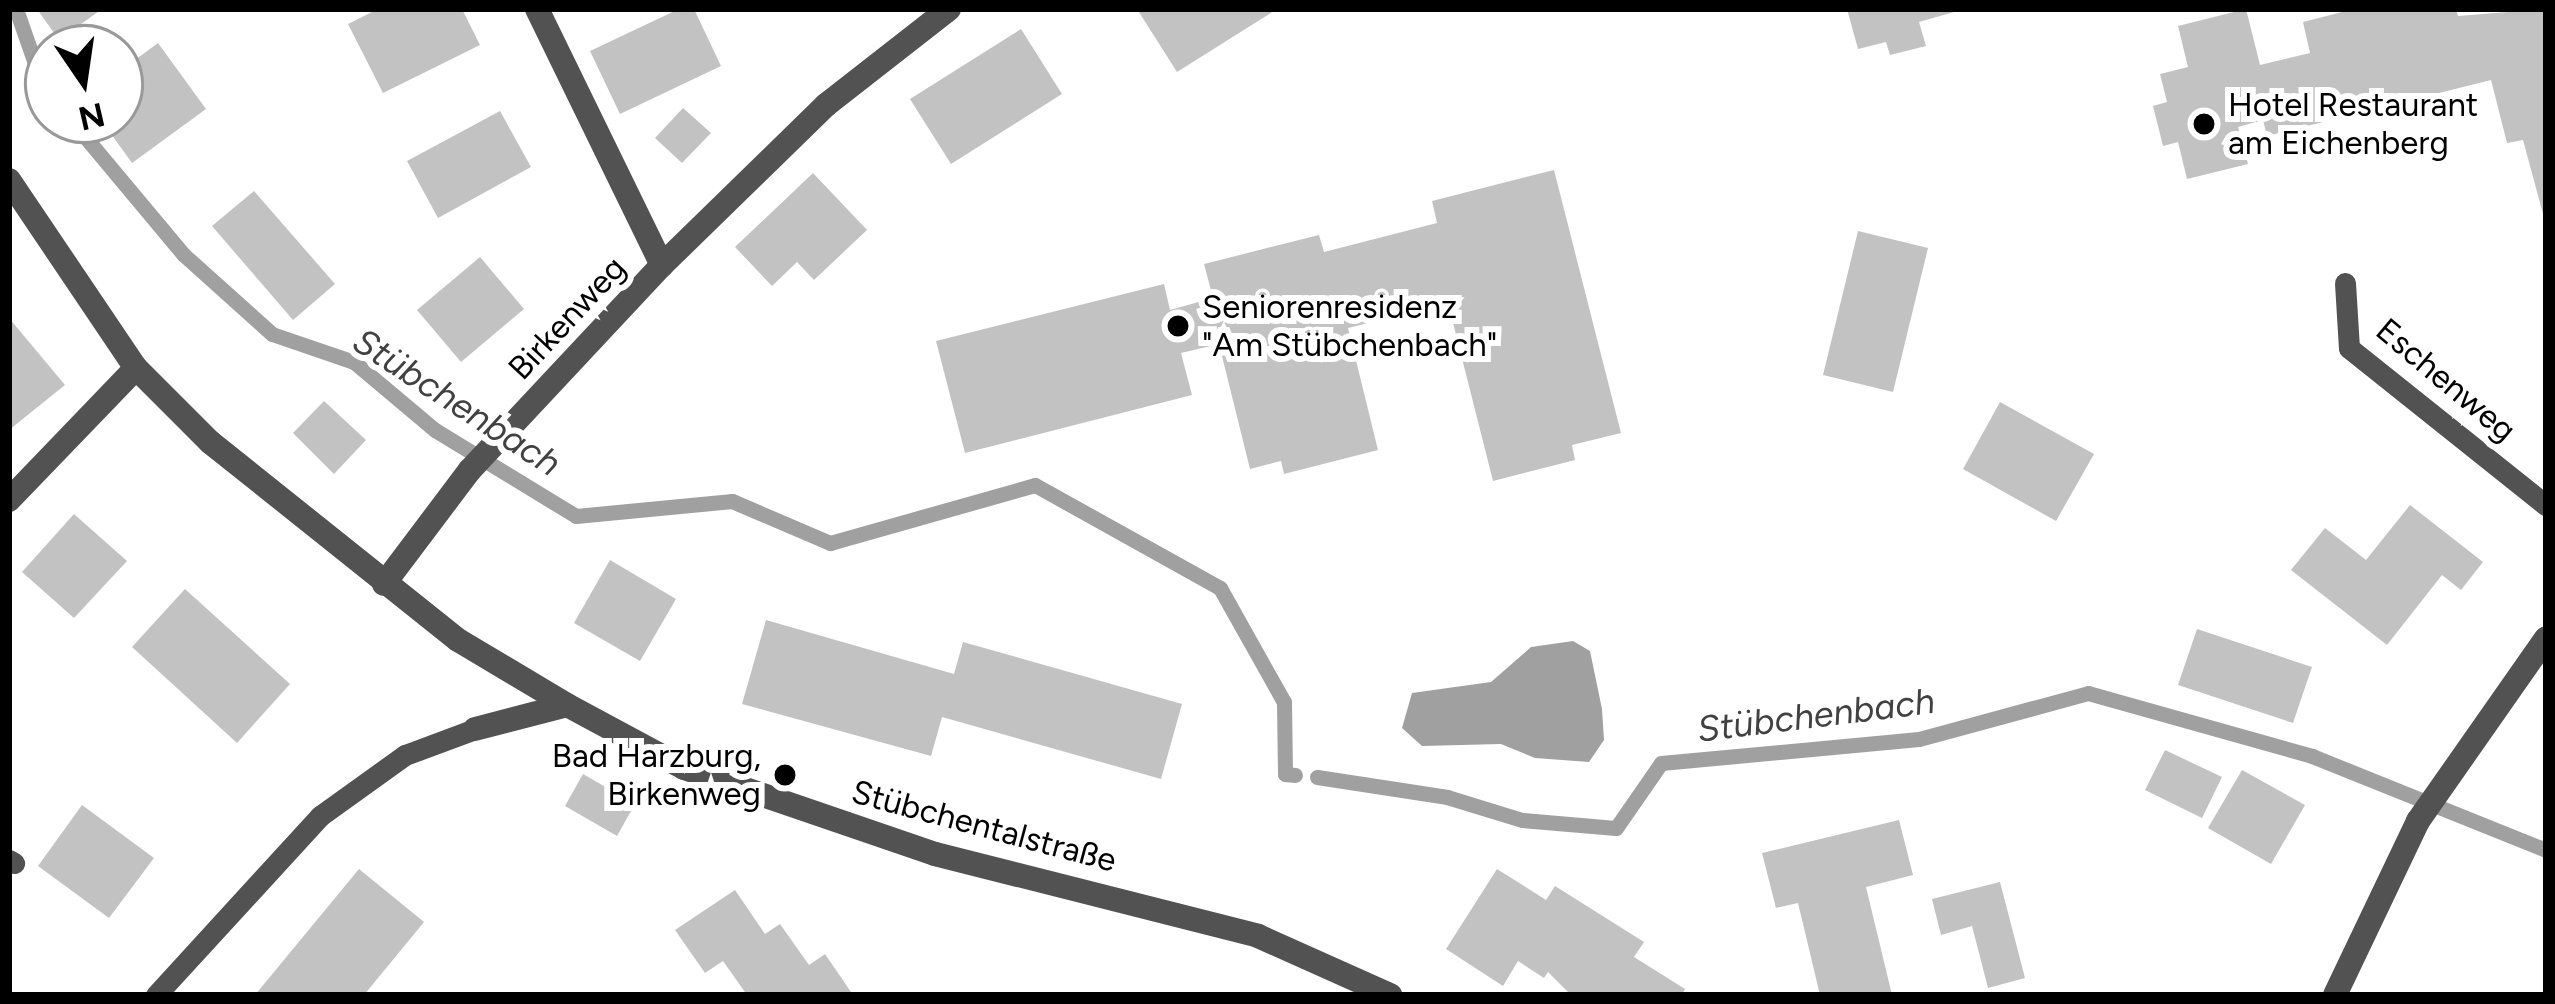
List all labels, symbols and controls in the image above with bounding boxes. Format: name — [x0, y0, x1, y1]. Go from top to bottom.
north arrow — [24, 24, 144, 144]
place label: Hotel Restaurant am Eichenberg — [2228, 85, 2478, 163]
text: N — [75, 95, 108, 139]
marker: Hotel Restaurant am Eichenberg — [2191, 111, 2217, 137]
street label: Birkenweg — [500, 248, 634, 388]
place label: Seniorenresidenz "Am Stübchenbach" — [1202, 287, 1497, 365]
street label: Eschenweg — [2368, 310, 2524, 450]
marker: Seniorenresidenz "Am Stübchenbach" — [1165, 313, 1191, 339]
water label: Stübchenbach — [345, 319, 569, 485]
water label: Stübchenbach — [1695, 679, 1937, 751]
place label: Bad Harzburg, Birkenweg — [552, 736, 761, 814]
marker: Bad Harzburg, Birkenweg — [772, 762, 798, 788]
street label: Stübchentalstraße — [847, 772, 1121, 880]

